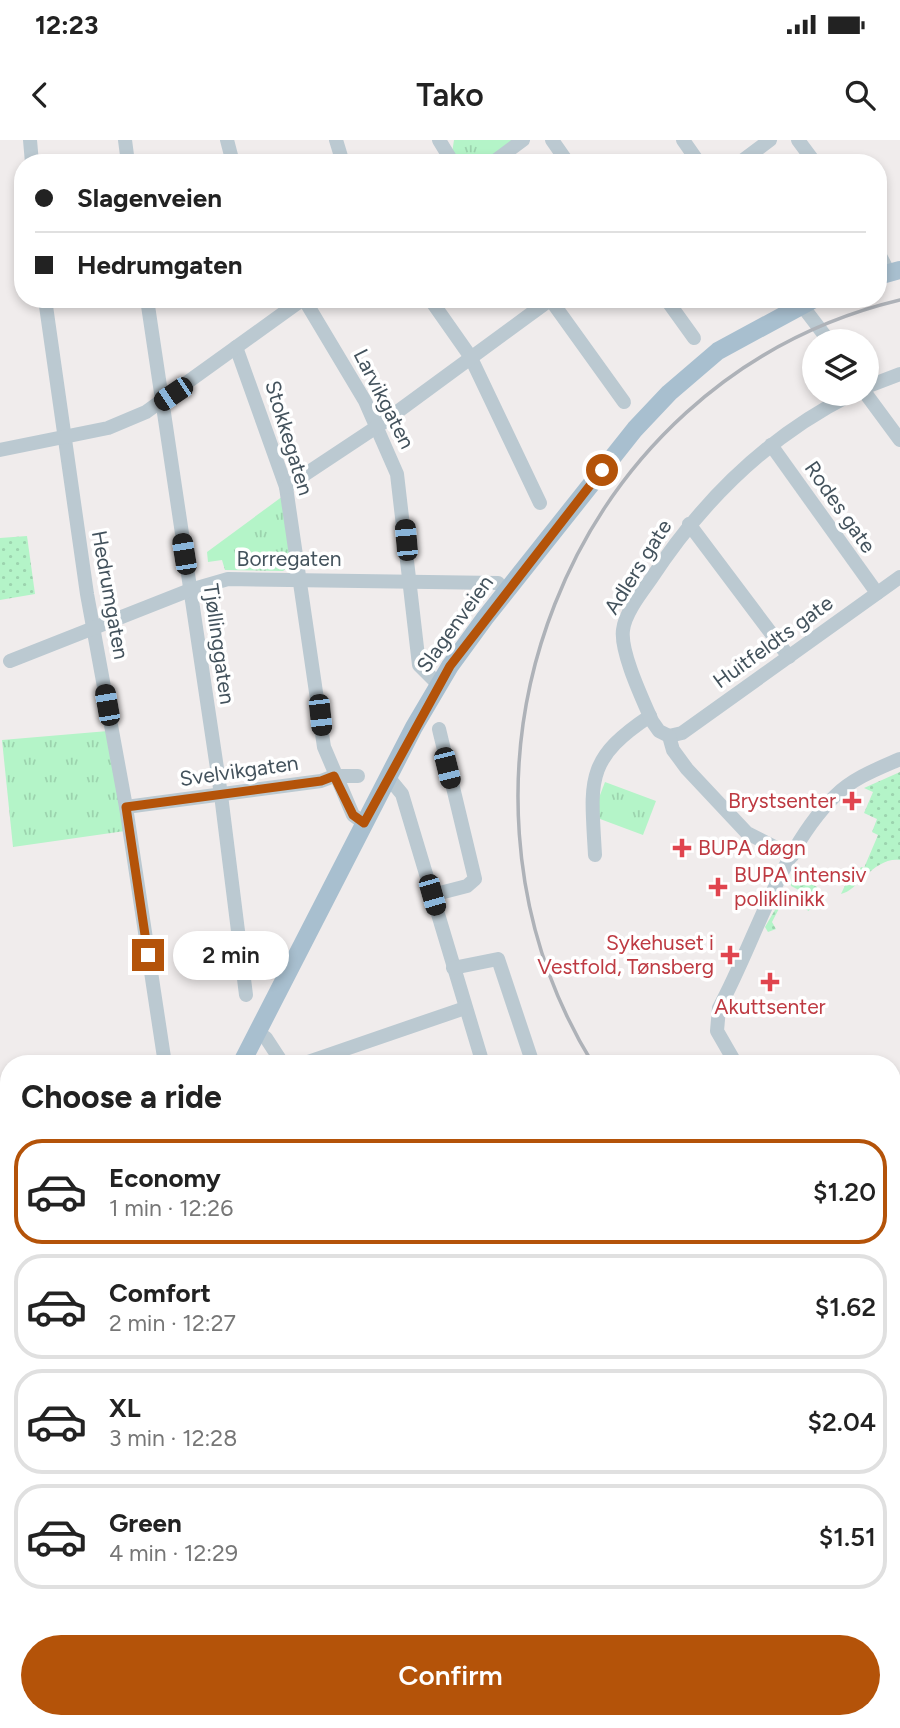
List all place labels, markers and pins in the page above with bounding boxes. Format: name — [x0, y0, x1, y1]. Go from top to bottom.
place label: Brystsenter — [728, 788, 836, 813]
marker: Brystsenter — [842, 791, 862, 811]
place label: BUPA døgn — [698, 835, 806, 860]
marker: BUPA døgn — [672, 838, 692, 858]
place label: BUPA intensiv poliklinikk — [734, 862, 867, 911]
marker: BUPA intensiv poliklinikk — [708, 877, 728, 897]
place label: Sykehuset i Vestfold, Tønsberg — [537, 930, 714, 979]
marker: Sykehuset i Vestfold, Tønsberg — [720, 945, 740, 965]
marker: Akuttsenter — [760, 972, 780, 992]
place label: Akuttsenter — [714, 994, 826, 1019]

